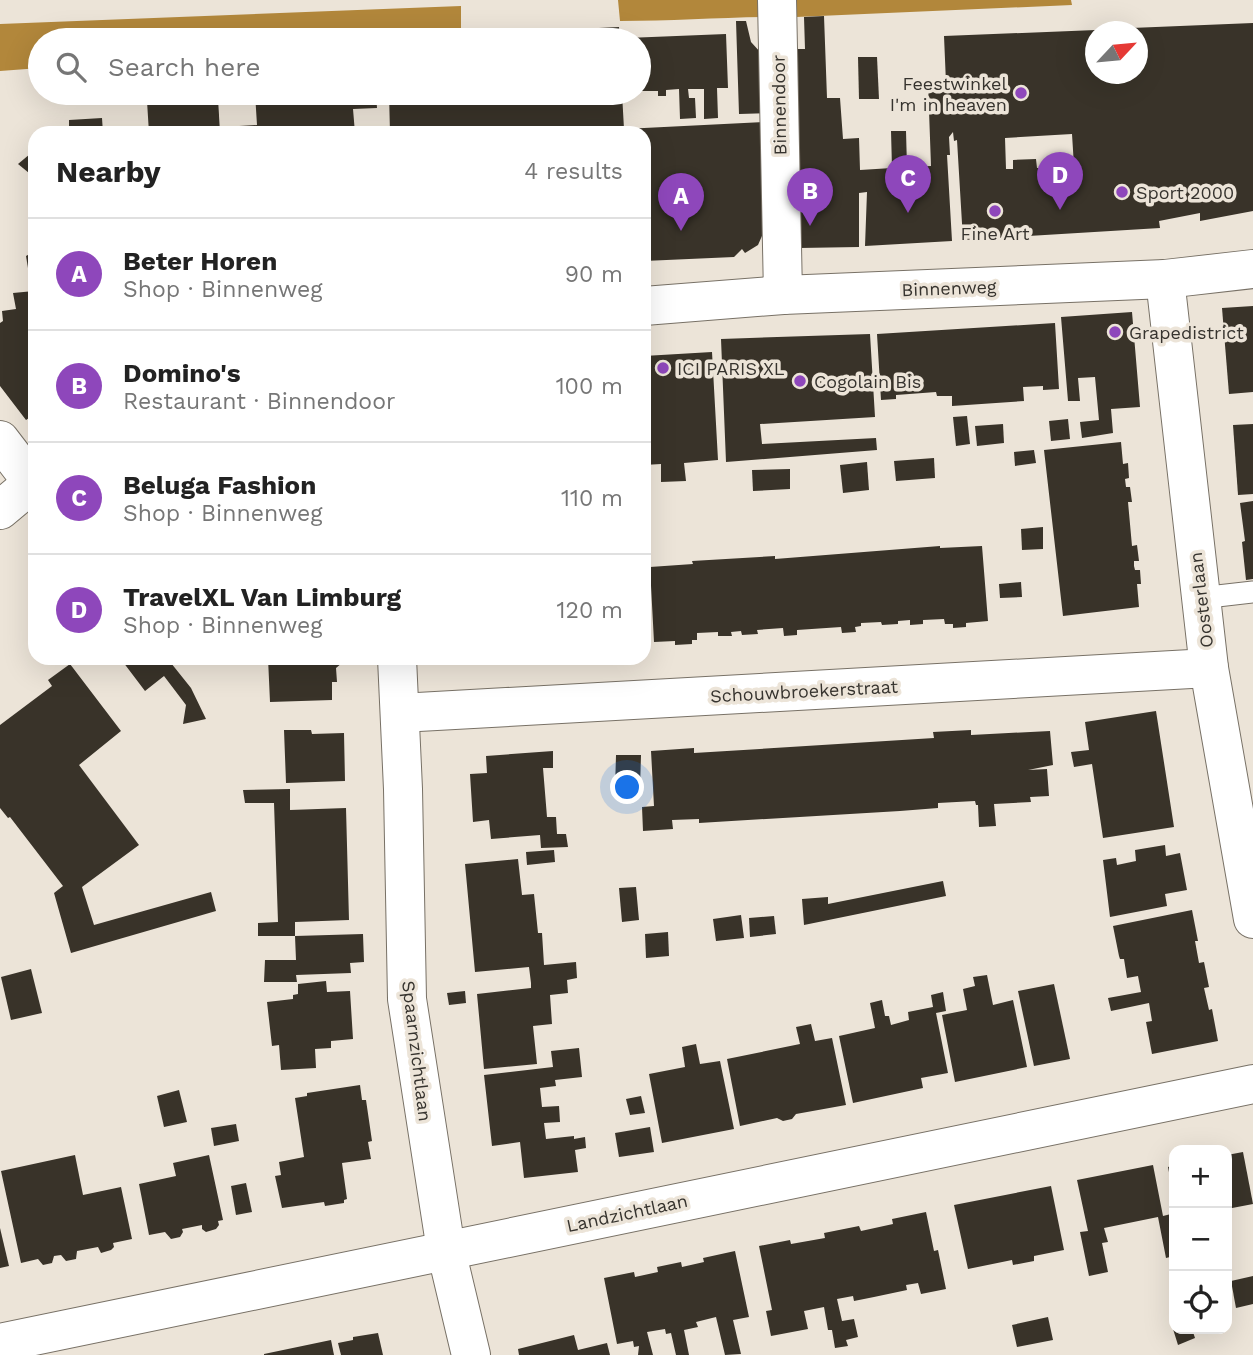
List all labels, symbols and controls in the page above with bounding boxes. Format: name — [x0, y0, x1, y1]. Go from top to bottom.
north arrow — [1085, 21, 1148, 84]
search box — [28, 28, 651, 105]
icon: search — [52, 48, 90, 86]
text: Search here — [108, 52, 260, 82]
street label: Binnendoor — [768, 55, 790, 155]
place label: Feestwinkel I'm in heaven — [890, 73, 1007, 115]
marker: Feestwinkel I'm in heaven — [1013, 85, 1029, 101]
pin: D — [1037, 152, 1083, 210]
text: Nearby — [56, 154, 161, 189]
pin: C — [885, 155, 931, 213]
text: 4 results — [524, 158, 623, 185]
pin: B — [787, 168, 833, 226]
pin: A — [658, 173, 704, 231]
place label: Sport 2000 — [1136, 182, 1234, 203]
marker: Sport 2000 — [1114, 184, 1130, 200]
marker: Fine Art — [987, 203, 1003, 219]
place label: Fine Art — [961, 223, 1030, 244]
text: Beter Horen — [123, 246, 277, 276]
text: A — [71, 261, 87, 288]
text: 90 m — [565, 261, 623, 288]
text: Shop · Binnenweg — [123, 276, 322, 303]
street label: Binnenweg — [901, 276, 997, 300]
place label: Grapedistrict — [1129, 322, 1244, 343]
marker: Grapedistrict — [1107, 324, 1123, 340]
text: Domino's — [123, 358, 241, 388]
place label: ICI PARIS XL — [677, 358, 785, 379]
marker: ICI PARIS XL — [655, 360, 671, 376]
place label: Cogolain Bis — [814, 371, 921, 392]
text: B — [71, 373, 87, 400]
text: 100 m — [556, 373, 623, 400]
marker: Cogolain Bis — [792, 373, 808, 389]
text: Restaurant · Binnendoor — [123, 388, 395, 415]
text: Beluga Fashion — [123, 470, 316, 500]
text: C — [71, 485, 87, 512]
text: 110 m — [561, 485, 623, 512]
text: Shop · Binnenweg — [123, 500, 322, 527]
street label: Oosterlaan — [1185, 551, 1217, 649]
text: TravelXL Van Limburg — [123, 582, 401, 612]
text: D — [71, 597, 87, 624]
text: 120 m — [557, 597, 623, 624]
text: Shop · Binnenweg — [123, 612, 322, 639]
street label: Schouwbroekerstraat — [710, 676, 899, 706]
your location — [610, 770, 644, 804]
street label: Spaarnzichtlaan — [398, 979, 436, 1123]
map controls — [1169, 1145, 1232, 1334]
button: + — [1169, 1145, 1232, 1208]
street label: Landzichtlaan — [564, 1190, 690, 1236]
button: − — [1169, 1208, 1232, 1271]
button: locate — [1169, 1271, 1232, 1334]

